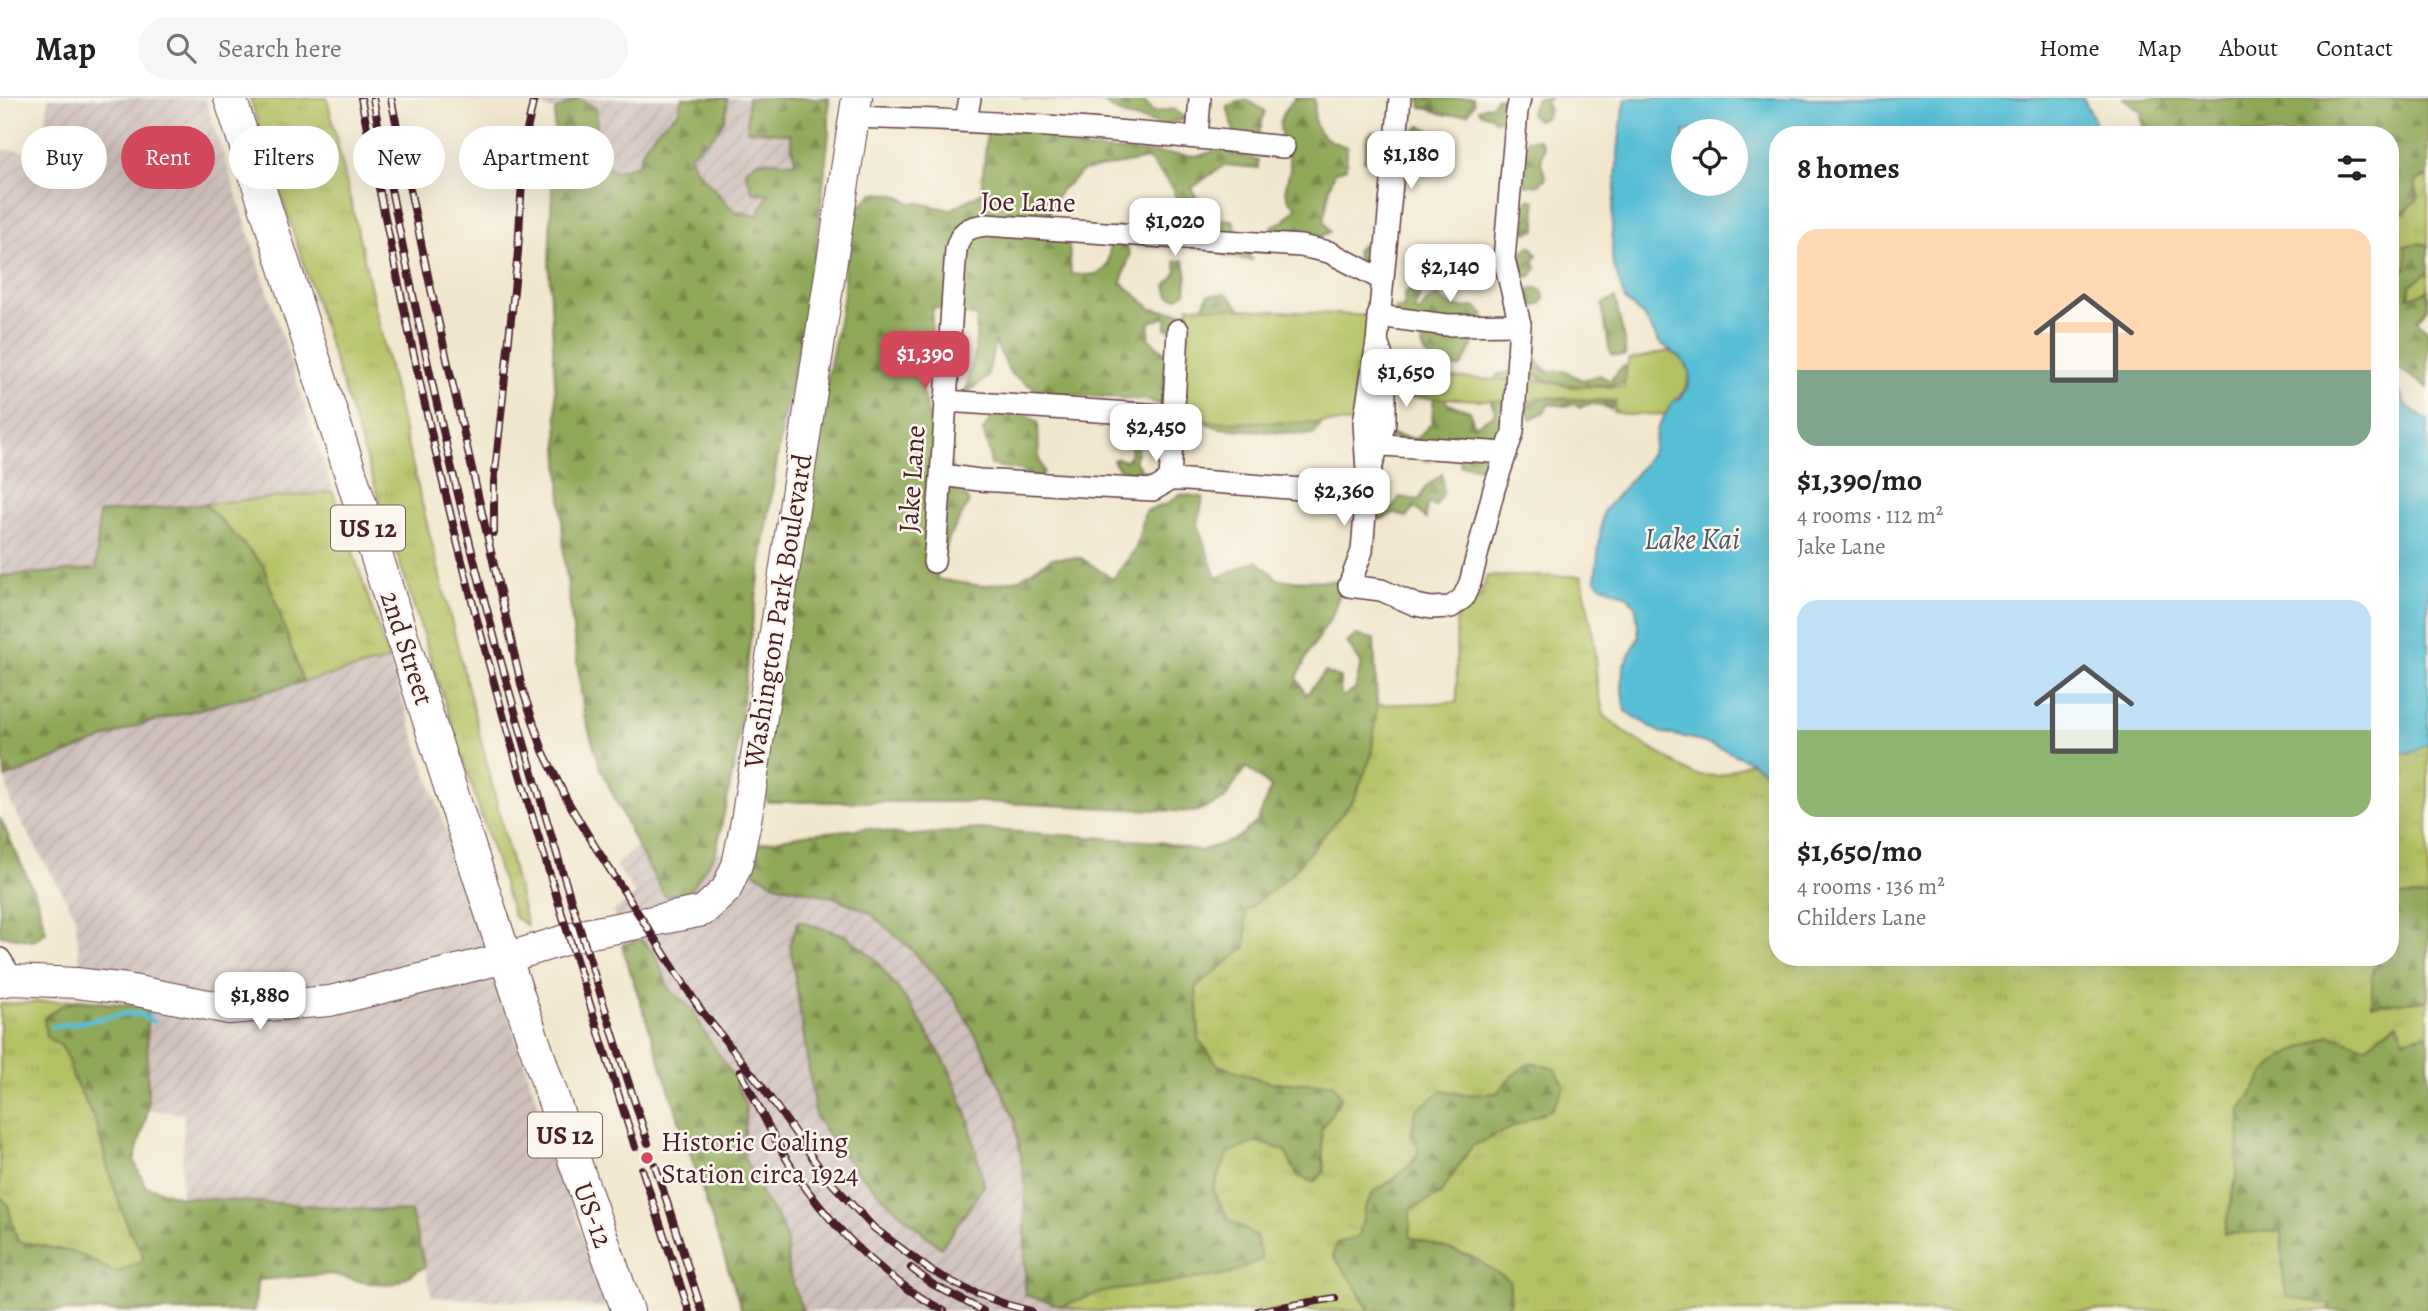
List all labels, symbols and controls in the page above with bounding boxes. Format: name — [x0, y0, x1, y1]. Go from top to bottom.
search box — [138, 17, 628, 80]
text: Map — [35, 26, 96, 71]
icon: search — [162, 29, 200, 67]
text: Search here — [218, 31, 342, 66]
text: Home — [2039, 32, 2100, 64]
text: Map — [2138, 32, 2182, 64]
text: About — [2220, 32, 2278, 64]
text: Contact — [2316, 32, 2393, 64]
map controls — [1671, 119, 1748, 196]
button: locate — [1671, 119, 1748, 196]
chip: Buy — [21, 126, 107, 189]
chip: Rent — [121, 126, 215, 189]
chip: Filters — [229, 126, 339, 189]
chip: New — [353, 126, 445, 189]
chip: Apartment — [459, 126, 614, 189]
pin: $1,180 — [1354, 132, 1468, 191]
text: $1,180 — [1383, 138, 1439, 169]
text: 8 homes — [1797, 148, 1900, 188]
icon: filters — [2333, 149, 2371, 187]
street label: Joe Lane — [980, 182, 1076, 222]
pin: $1,020 — [1118, 198, 1232, 258]
text: $1,020 — [1145, 205, 1205, 236]
pin: $2,140 — [1393, 244, 1507, 304]
text: $2,140 — [1421, 251, 1479, 282]
icon: home — [2021, 275, 2147, 401]
pin: $1,390 — [868, 331, 982, 391]
text: $1,390 — [896, 338, 954, 369]
pin: $1,650 — [1349, 350, 1463, 409]
text: $1,650 — [1377, 356, 1435, 387]
pin: $2,450 — [1099, 404, 1213, 464]
text: $2,450 — [1126, 411, 1186, 442]
street label: Jake Lane — [889, 424, 935, 534]
street label: Washington Park Boulevard — [734, 450, 822, 772]
text: $1,390/mo — [1797, 460, 1922, 500]
pin: $2,360 — [1287, 468, 1401, 528]
text: $2,360 — [1314, 475, 1374, 506]
text: 4 rooms · 112 m² — [1797, 500, 1943, 531]
road number: US 12 — [331, 506, 405, 550]
water label: Lake Kai — [1644, 519, 1740, 559]
text: Jake Lane — [1797, 531, 1886, 562]
street label: 2nd Street — [371, 586, 443, 710]
icon: home — [2021, 646, 2147, 772]
text: $1,650/mo — [1797, 831, 1922, 871]
text: 4 rooms · 136 m² — [1797, 871, 1945, 902]
text: Childers Lane — [1797, 902, 1926, 933]
pin: $1,880 — [203, 972, 317, 1032]
text: $1,880 — [231, 979, 289, 1010]
road number: US 12 — [528, 1112, 602, 1158]
place label: Historic Coaling Station circa 1924 — [661, 1123, 859, 1193]
marker: Historic Coaling Station circa 1924 — [639, 1150, 655, 1166]
street label: US-12 — [564, 1177, 622, 1253]

